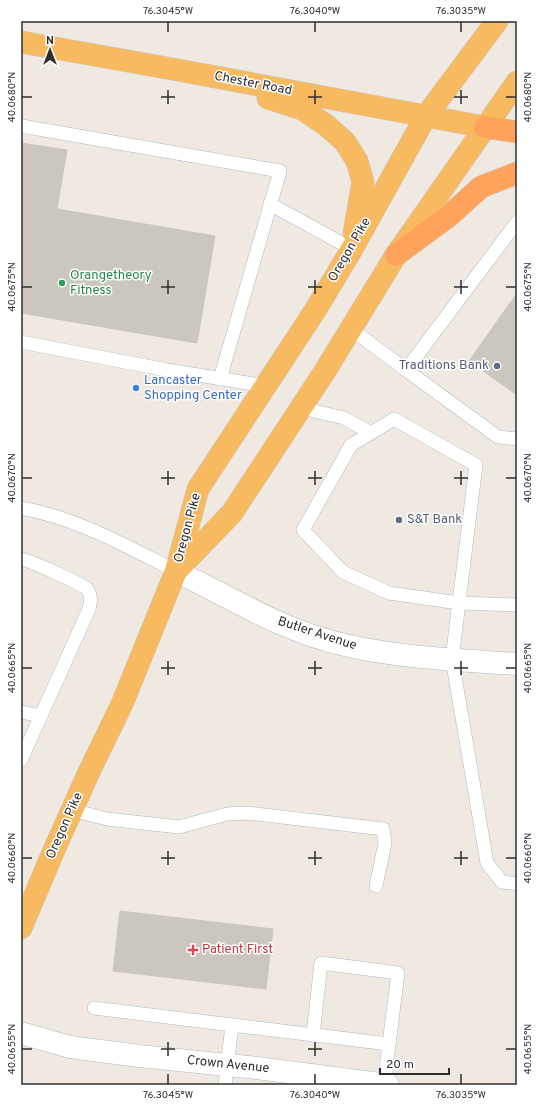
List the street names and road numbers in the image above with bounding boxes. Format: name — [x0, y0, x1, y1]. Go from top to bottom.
street label: Chester Road — [213, 69, 293, 99]
street label: Oregon Pike — [325, 215, 375, 285]
street label: Oregon Pike — [171, 491, 205, 565]
street label: Butler Avenue — [275, 614, 359, 654]
street label: Oregon Pike — [43, 790, 87, 862]
street label: Crown Avenue — [186, 1053, 270, 1077]

